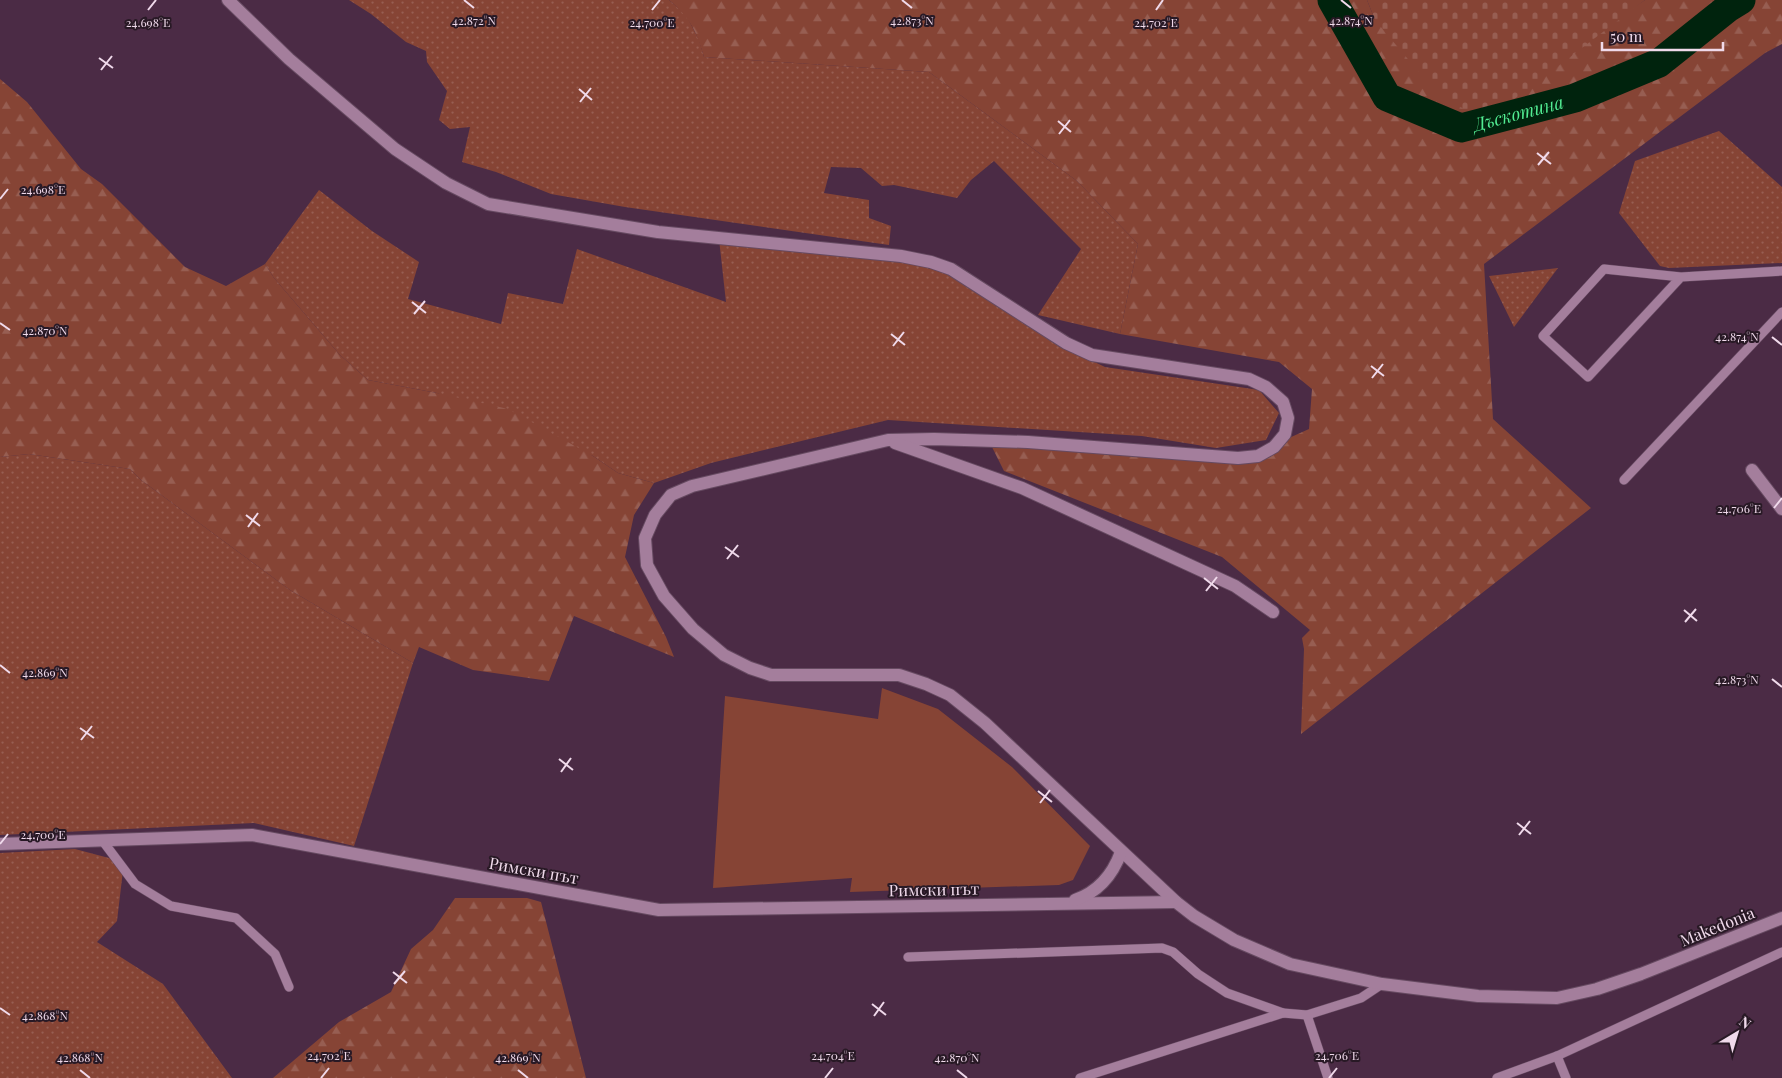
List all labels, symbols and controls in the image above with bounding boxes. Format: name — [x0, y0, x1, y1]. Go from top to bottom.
text: 42.872°N — [452, 12, 496, 28]
text: 42.873°N — [890, 12, 934, 28]
text: 42.874°N — [1329, 12, 1373, 28]
text: 24.698°E — [126, 14, 170, 30]
text: 24.700°E — [630, 14, 674, 30]
text: 24.702°E — [1134, 14, 1178, 30]
scale bar — [1602, 20, 1723, 52]
text: 50 m — [1610, 26, 1643, 46]
water label: Дъскотина — [1468, 90, 1566, 137]
text: 24.698°E — [21, 181, 65, 197]
text: 42.870°N — [22, 322, 68, 338]
text: 42.874°N — [1715, 328, 1759, 344]
text: 24.706°E — [1717, 500, 1761, 516]
text: 42.869°N — [22, 664, 68, 680]
text: 42.873°N — [1715, 671, 1759, 687]
text: 24.700°E — [21, 826, 65, 842]
street label: Римски път — [488, 852, 581, 888]
street label: Римски път — [889, 878, 980, 900]
street label: Makedonia — [1677, 902, 1757, 950]
text: 42.868°N — [22, 1007, 68, 1023]
north arrow — [1712, 1008, 1762, 1058]
text: N — [1735, 1012, 1755, 1033]
text: 24.702°E — [307, 1047, 351, 1063]
text: 24.704°E — [811, 1047, 855, 1063]
text: 24.706°E — [1315, 1047, 1359, 1063]
text: 42.868°N — [57, 1049, 103, 1065]
text: 42.869°N — [495, 1049, 541, 1065]
text: 42.870°N — [934, 1049, 980, 1065]

